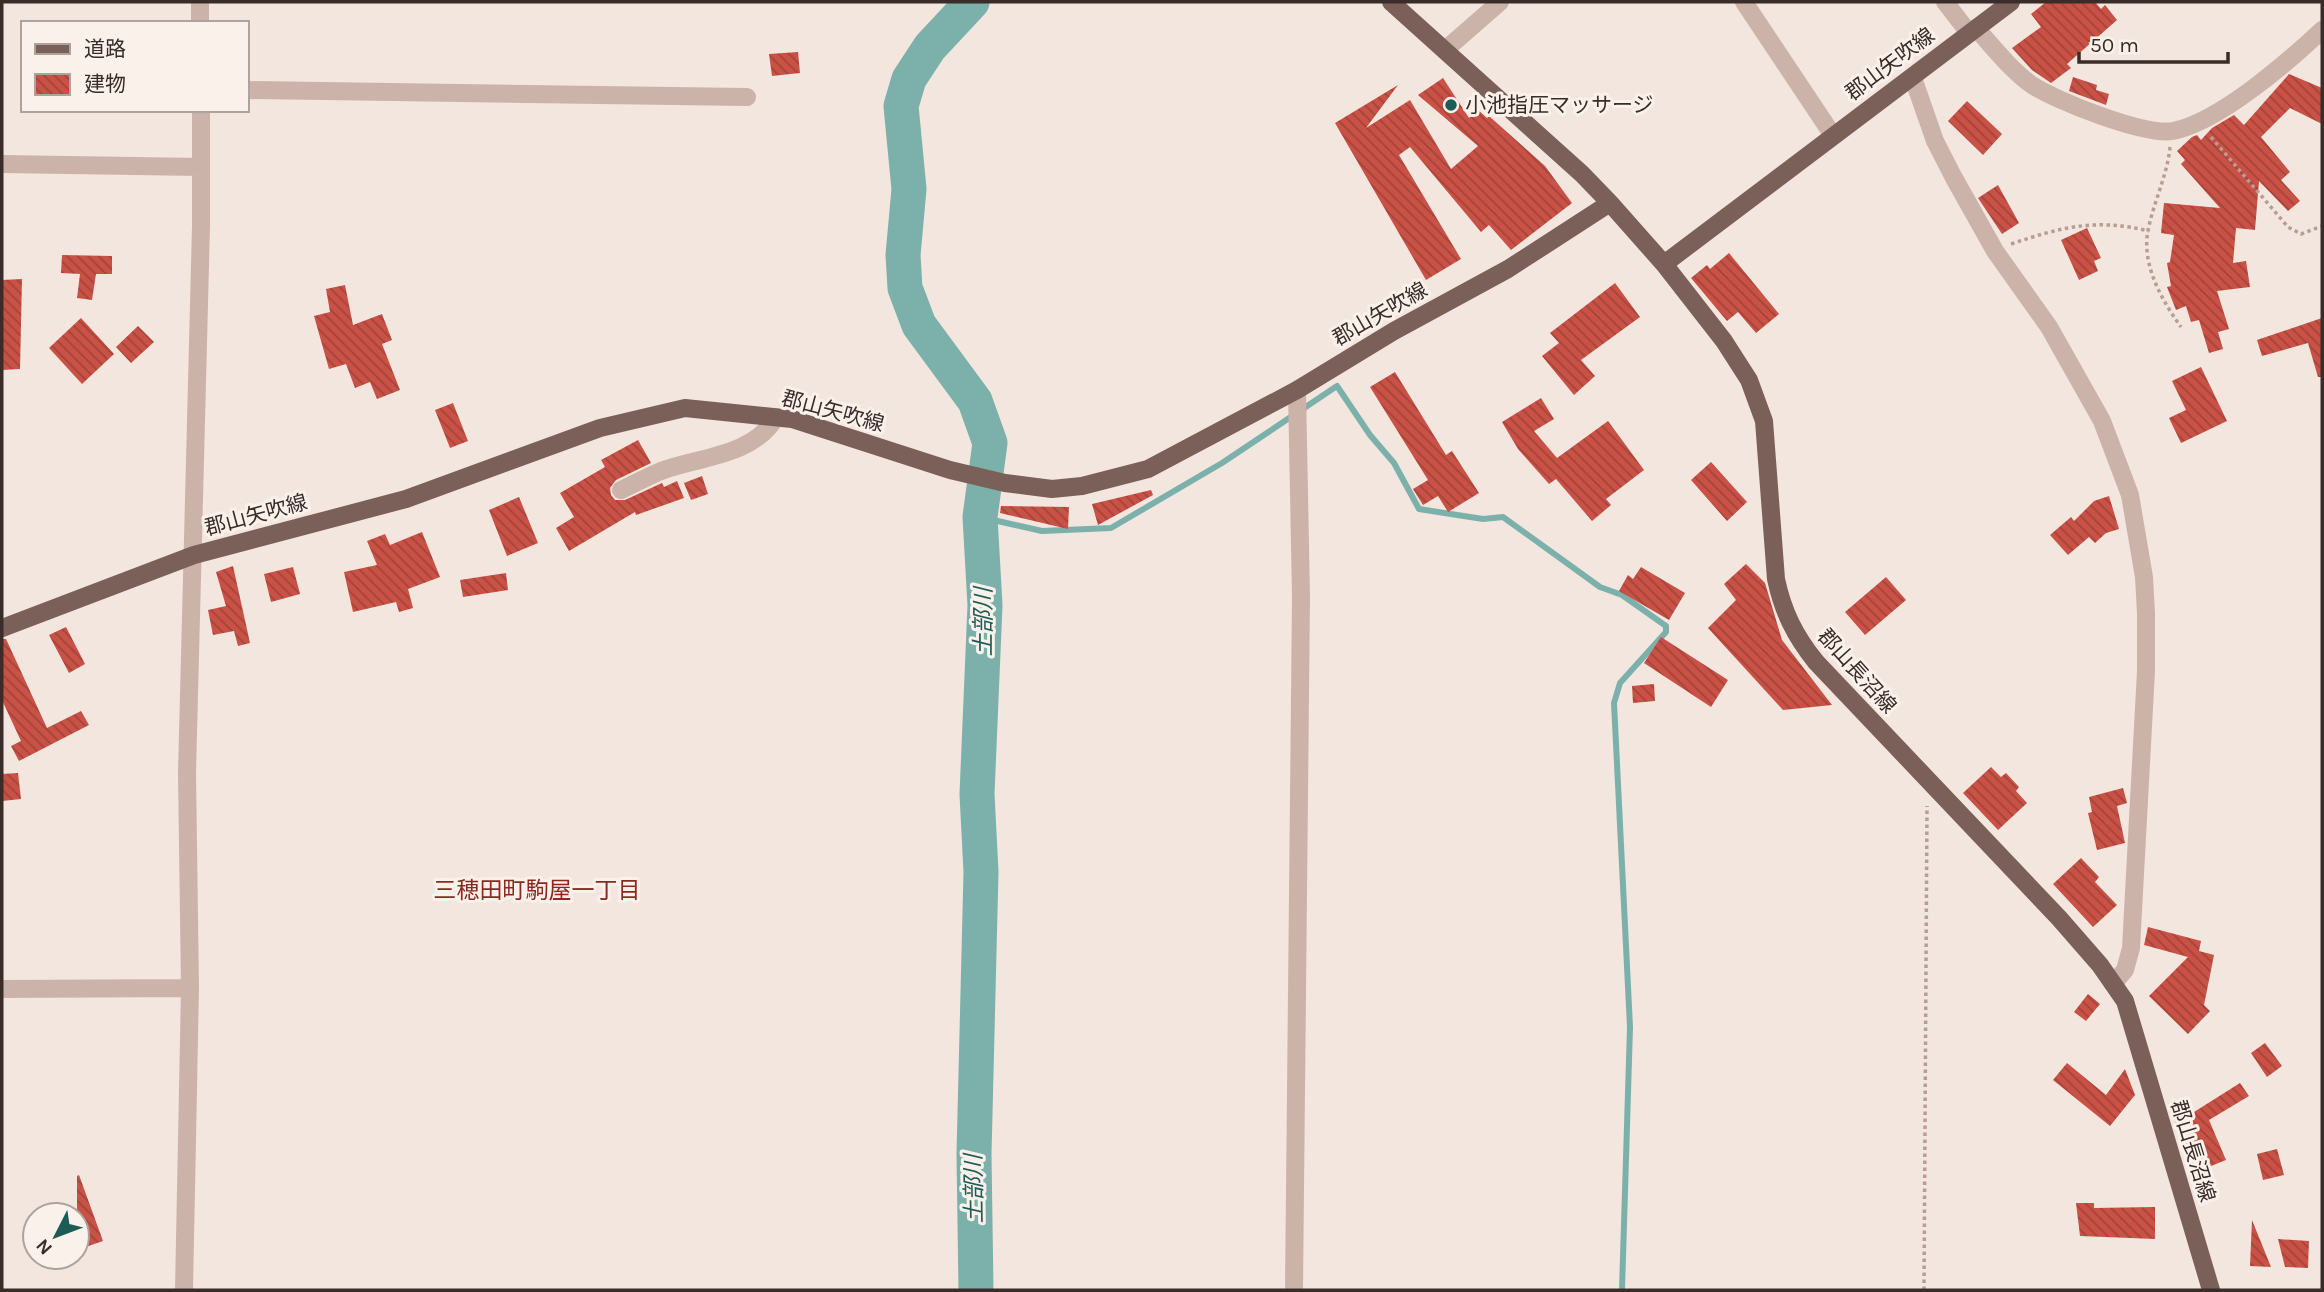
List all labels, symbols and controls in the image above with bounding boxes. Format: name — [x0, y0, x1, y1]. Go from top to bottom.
legend — [21, 21, 248, 112]
scale bar — [2079, 21, 2228, 65]
street label: 郡山矢吹線 — [1841, 23, 1939, 105]
text: 50 m — [2090, 33, 2139, 57]
text: 道路 — [84, 37, 126, 61]
text: 建物 — [84, 72, 126, 96]
place label: 小池指圧マッサージ — [1465, 93, 1654, 117]
marker: 小池指圧マッサージ — [1443, 97, 1459, 113]
street label: 郡山矢吹線 — [1329, 277, 1431, 351]
street label: 郡山矢吹線 — [779, 386, 887, 436]
street label: 郡山矢吹線 — [202, 490, 310, 540]
water label: 土部川 — [970, 585, 997, 657]
street label: 郡山長沼線 — [1813, 624, 1901, 718]
district label: 三穂田町駒屋一丁目 — [434, 877, 641, 904]
street label: 郡山長沼線 — [2166, 1097, 2220, 1205]
water label: 土部川 — [960, 1151, 988, 1224]
north arrow — [21, 1201, 91, 1271]
text: N — [31, 1234, 57, 1259]

